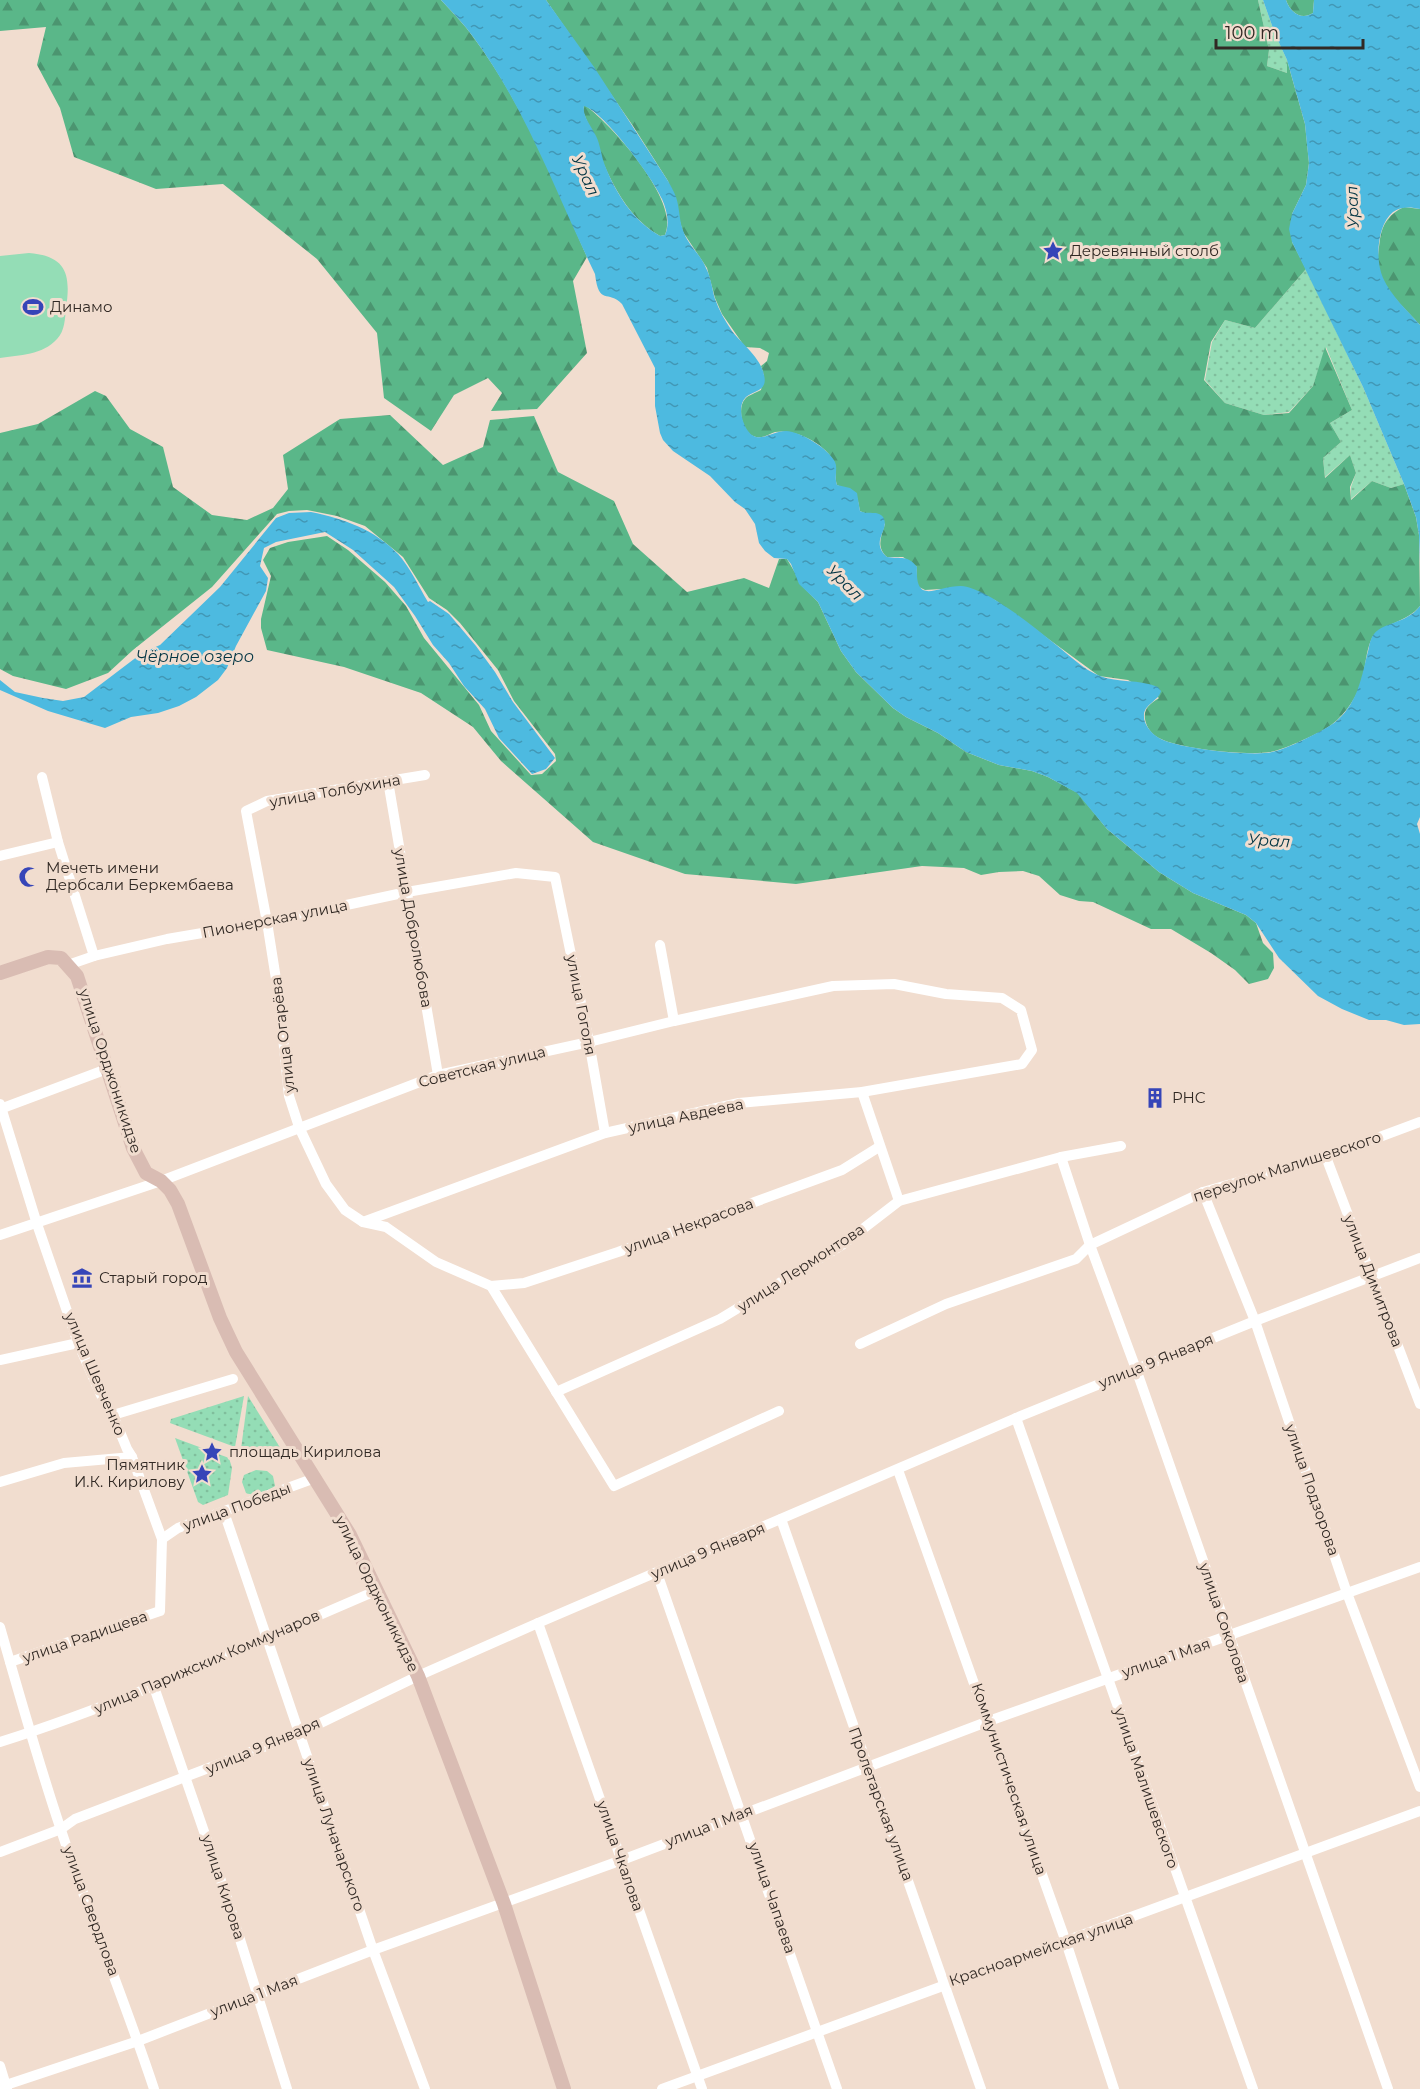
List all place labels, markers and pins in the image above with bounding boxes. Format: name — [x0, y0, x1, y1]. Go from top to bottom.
place icon: Деревянный столб — [1041, 239, 1065, 263]
place label: Деревянный столб — [1070, 241, 1219, 260]
sports icon: Динамо — [21, 295, 45, 319]
place label: Динамо — [50, 297, 113, 316]
place label: Мечеть имени Дербсали Беркембаева — [46, 858, 234, 894]
mosque icon: Мечеть имени Дербсали Беркембаева — [17, 865, 41, 889]
building icon: РНС — [1143, 1086, 1167, 1110]
place label: РНС — [1172, 1088, 1206, 1107]
museum icon: Старый город — [70, 1266, 94, 1290]
place label: Старый город — [99, 1268, 208, 1287]
place icon: площадь Кирилова — [200, 1440, 224, 1464]
place label: площадь Кирилова — [229, 1442, 381, 1461]
place label: Пямятник И.К. Кирилову — [74, 1455, 186, 1491]
place icon: Пямятник И.К. Кирилову — [190, 1462, 214, 1486]

